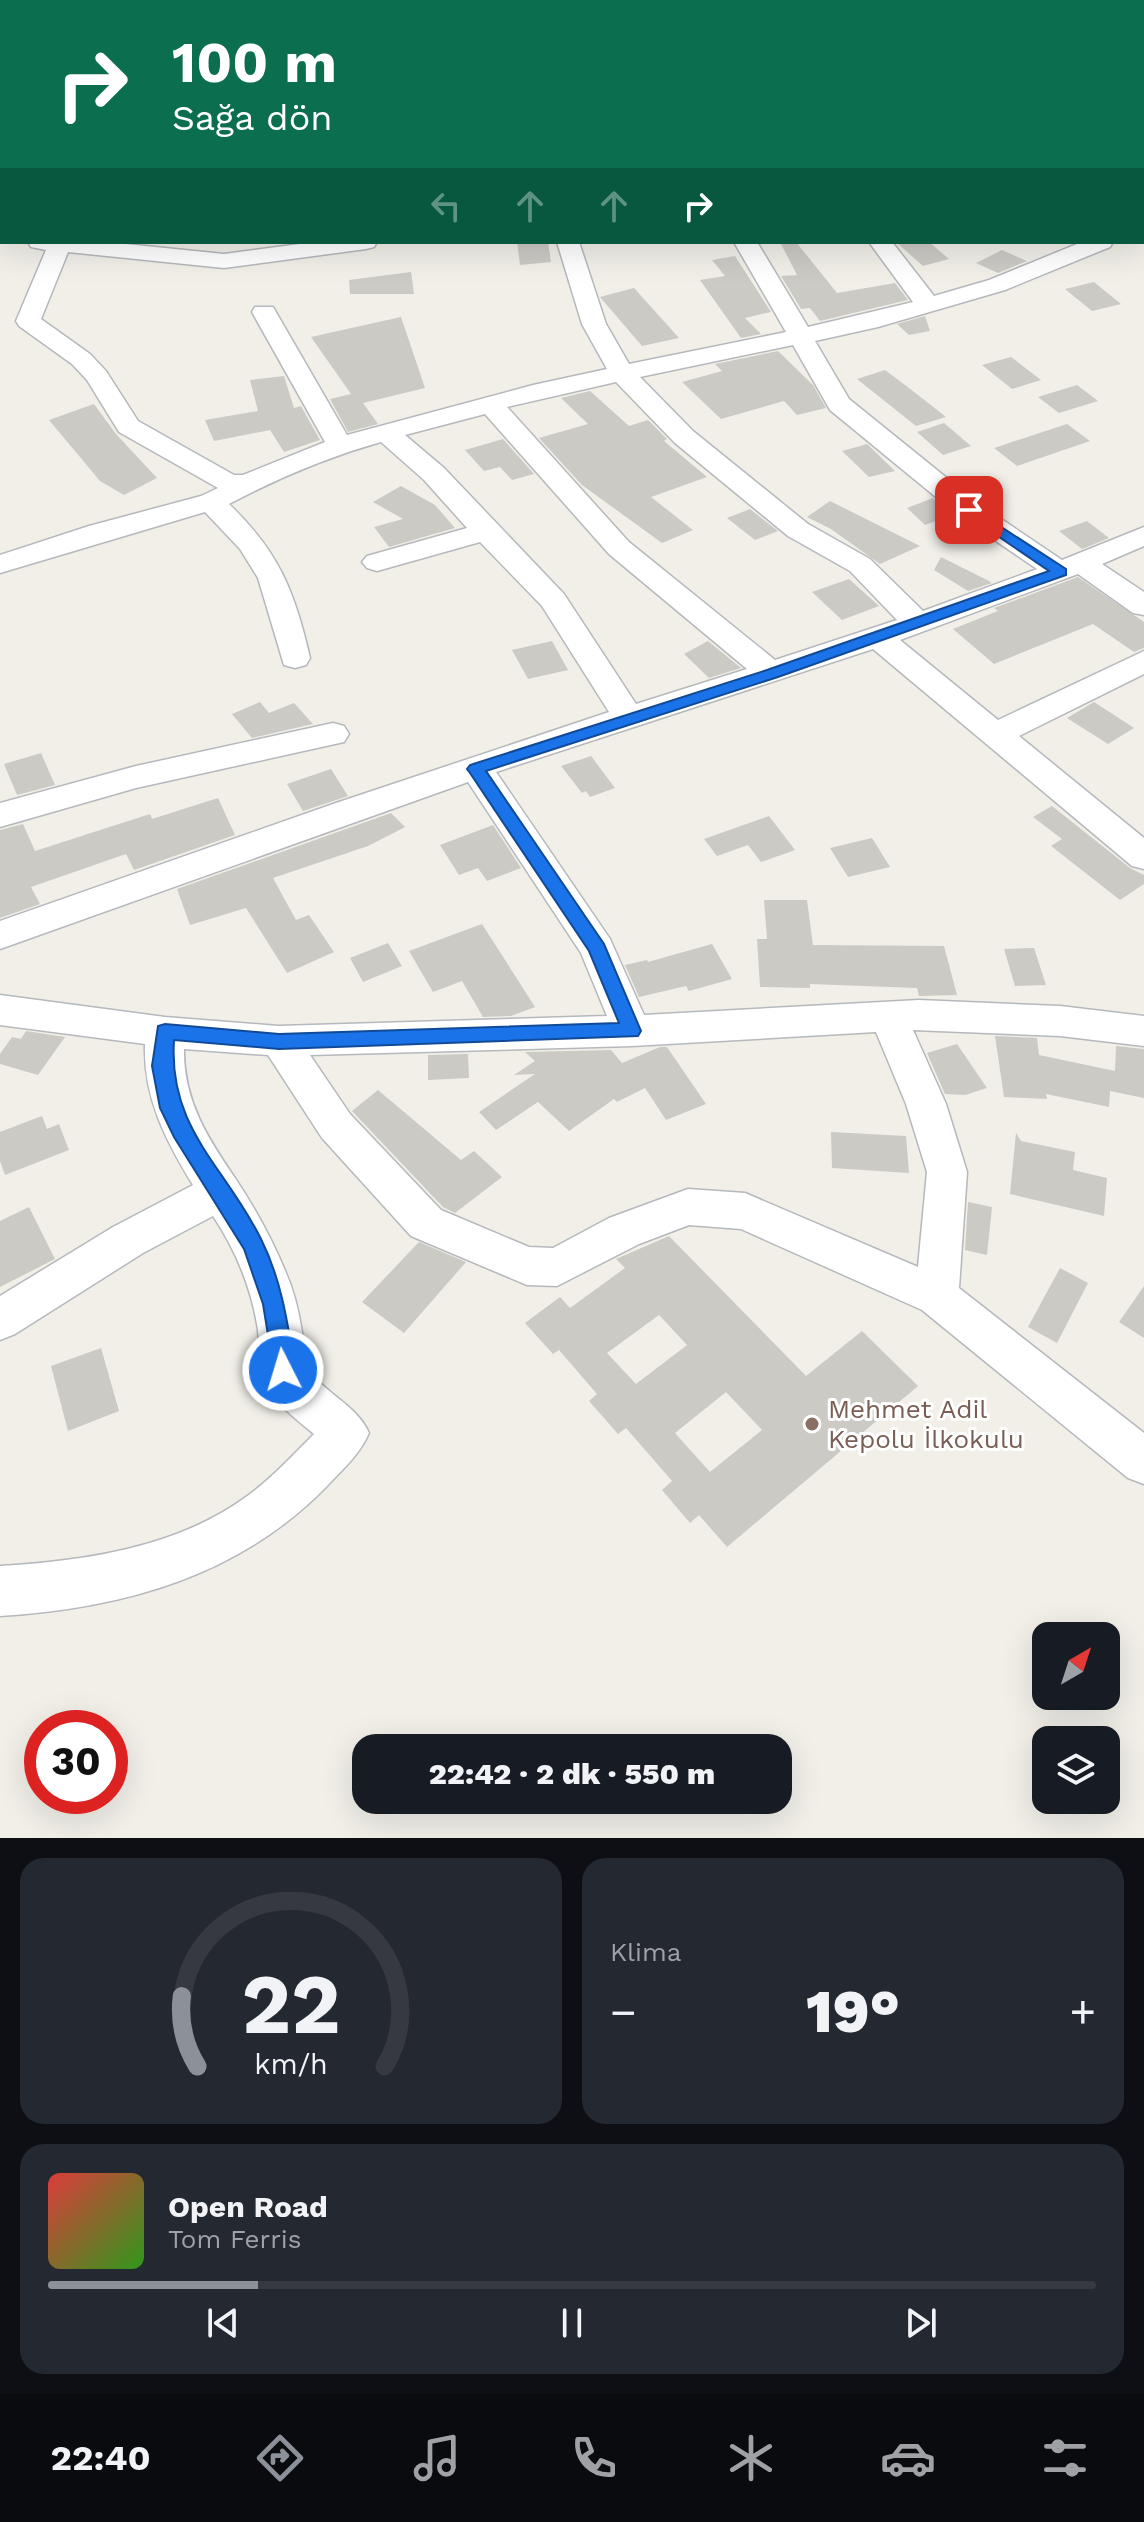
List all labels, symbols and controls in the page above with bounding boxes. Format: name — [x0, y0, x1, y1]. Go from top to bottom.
text: 100 m — [172, 30, 337, 96]
icon: right — [40, 32, 144, 136]
text: Sağa dön — [172, 97, 333, 139]
icon: left — [424, 184, 468, 228]
icon: ahead — [508, 184, 552, 228]
icon: ahead — [592, 184, 636, 228]
icon: right — [676, 184, 720, 228]
pin — [935, 476, 1003, 544]
icon: arrive — [947, 488, 991, 532]
position arrow — [241, 1328, 325, 1412]
place label: Mehmet Adil Kepolu İlkokulu — [828, 1394, 1024, 1454]
marker: Mehmet Adil Kepolu İlkokulu — [803, 1415, 821, 1433]
north arrow — [1032, 1622, 1120, 1710]
map controls — [1032, 1622, 1120, 1814]
speed limit sign: 30 — [24, 1710, 128, 1814]
button: layers — [1032, 1726, 1120, 1814]
text: 22:42 · 2 dk · 550 m — [429, 1756, 715, 1791]
text: Klima — [610, 1937, 681, 1967]
text: 22 — [241, 1956, 341, 2053]
text: 19° — [806, 1976, 900, 2047]
text: − — [610, 1986, 637, 2038]
text: + — [1069, 1986, 1096, 2038]
text: km/h — [254, 2047, 328, 2081]
text: Open Road — [168, 2189, 328, 2224]
text: Tom Ferris — [168, 2224, 301, 2254]
icon: previous — [201, 2301, 245, 2345]
icon: pause — [550, 2301, 594, 2345]
icon: next — [899, 2301, 943, 2345]
icon: directions — [252, 2430, 308, 2486]
icon: music — [409, 2430, 465, 2486]
icon: phone — [566, 2430, 622, 2486]
icon: climate — [723, 2430, 779, 2486]
icon: car — [880, 2430, 936, 2486]
icon: filters — [1037, 2430, 1093, 2486]
text: 22:40 — [51, 2437, 151, 2479]

